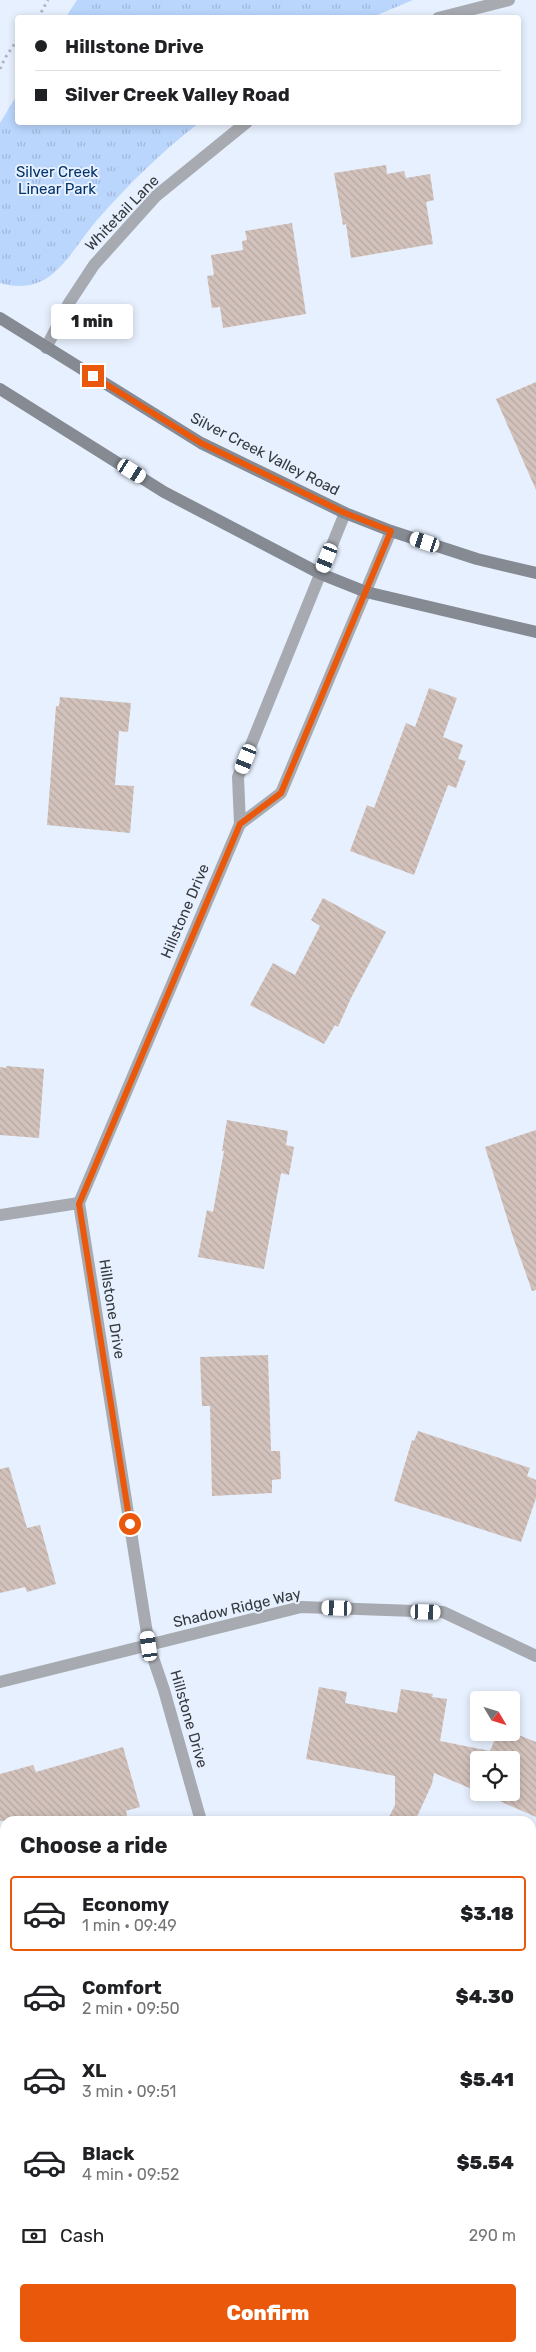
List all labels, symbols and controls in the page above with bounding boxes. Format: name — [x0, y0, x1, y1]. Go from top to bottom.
text: Hillstone Drive — [65, 35, 204, 58]
text: Silver Creek Valley Road — [65, 83, 290, 106]
park label: Silver Creek Linear Park — [16, 163, 98, 198]
street label: Whitetail Lane — [81, 171, 163, 255]
callout: 1 min — [52, 304, 134, 338]
text: 1 min — [71, 312, 113, 331]
route end — [82, 365, 104, 387]
street label: Silver Creek Valley Road — [187, 409, 343, 499]
car — [115, 457, 148, 485]
car — [408, 530, 441, 554]
car — [314, 541, 339, 575]
car — [233, 742, 258, 776]
street label: Hillstone Drive — [157, 861, 213, 961]
street label: Hillstone Drive — [95, 1258, 129, 1360]
route start — [119, 1513, 141, 1535]
street label: Shadow Ridge Way — [171, 1585, 303, 1631]
car — [321, 1600, 352, 1616]
car — [410, 1604, 441, 1620]
car — [139, 1630, 158, 1662]
street label: Hillstone Drive — [166, 1668, 212, 1770]
north arrow — [470, 1691, 520, 1741]
map controls — [470, 1691, 520, 1801]
button: locate — [470, 1751, 520, 1801]
text: Choose a ride — [20, 1832, 167, 1859]
icon: car — [22, 1891, 67, 1936]
text: Economy — [82, 1893, 169, 1916]
text: $3.18 — [460, 1902, 514, 1925]
text: 1 min · 09:49 — [82, 1916, 177, 1935]
icon: car — [22, 1974, 67, 2019]
text: Comfort — [82, 1976, 162, 1999]
text: $4.30 — [456, 1985, 514, 2008]
text: 2 min · 09:50 — [82, 1999, 180, 2018]
icon: car — [22, 2057, 67, 2102]
text: XL — [82, 2059, 106, 2082]
text: $5.41 — [460, 2068, 514, 2091]
text: 3 min · 09:51 — [82, 2082, 176, 2101]
icon: car — [22, 2140, 67, 2185]
text: Black — [82, 2142, 134, 2165]
text: $5.54 — [456, 2151, 514, 2174]
text: 4 min · 09:52 — [82, 2165, 179, 2184]
icon: cash — [20, 2222, 48, 2250]
text: Cash — [60, 2224, 104, 2247]
text: 290 m — [469, 2226, 516, 2245]
button: Confirm — [20, 2284, 516, 2342]

